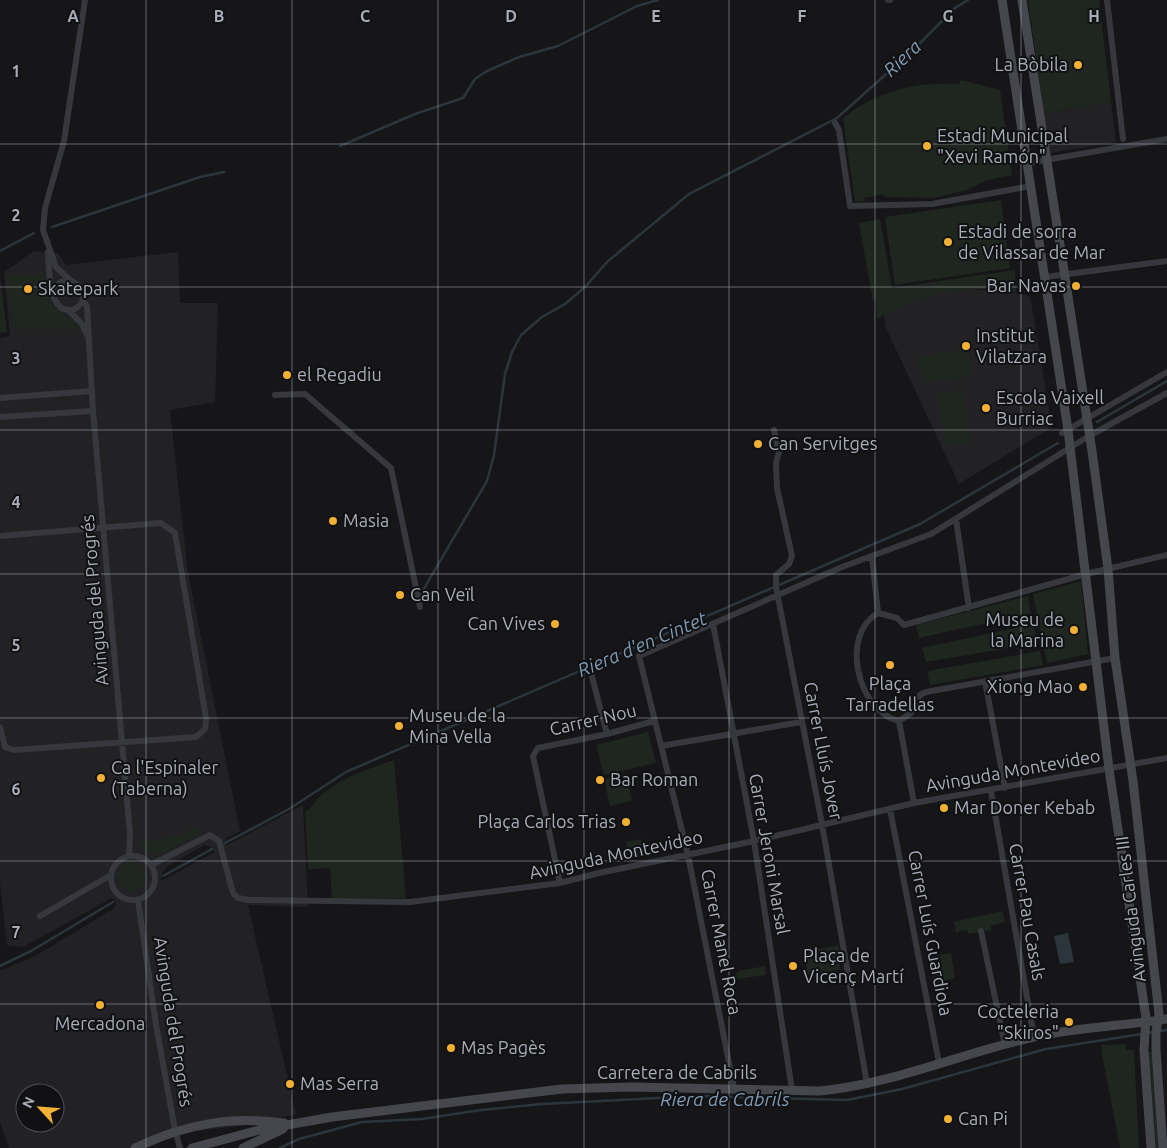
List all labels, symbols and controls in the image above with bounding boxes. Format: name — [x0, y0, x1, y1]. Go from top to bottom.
text: A — [67, 7, 79, 25]
text: B — [214, 7, 224, 25]
text: C — [360, 7, 370, 25]
text: D — [505, 7, 517, 25]
text: E — [651, 7, 661, 25]
text: F — [798, 7, 807, 25]
text: G — [942, 7, 954, 25]
text: H — [1088, 7, 1100, 25]
water label: Riera — [879, 35, 925, 81]
place label: La Bòbila — [995, 54, 1068, 74]
marker: La Bòbila — [1072, 59, 1084, 71]
text: 1 — [11, 62, 21, 80]
place label: Estadi Municipal "Xevi Ramón" — [937, 125, 1068, 166]
marker: Estadi Municipal "Xevi Ramón" — [921, 140, 933, 152]
text: 2 — [11, 206, 21, 224]
place label: Estadi de sorra de Vilassar de Mar — [958, 221, 1105, 262]
marker: Estadi de sorra de Vilassar de Mar — [942, 236, 954, 248]
place label: Bar Navas — [986, 275, 1066, 295]
place label: Skatepark — [38, 278, 118, 298]
marker: Bar Navas — [1070, 280, 1082, 292]
marker: Skatepark — [22, 283, 34, 295]
place label: Institut Vilatzara — [976, 325, 1047, 366]
marker: Institut Vilatzara — [960, 340, 972, 352]
text: 3 — [11, 349, 21, 367]
place label: el Regadiu — [297, 364, 382, 384]
marker: el Regadiu — [281, 369, 293, 381]
place label: Escola Vaixell Burriac — [996, 387, 1104, 428]
marker: Escola Vaixell Burriac — [980, 402, 992, 414]
place label: Can Servitges — [768, 433, 878, 453]
marker: Can Servitges — [752, 438, 764, 450]
text: 4 — [11, 493, 21, 511]
place label: Masia — [343, 510, 389, 530]
street label: Avinguda del Progrés — [77, 513, 111, 687]
marker: Masia — [327, 515, 339, 527]
place label: Can Veïl — [410, 584, 475, 604]
marker: Can Veïl — [394, 589, 406, 601]
water label: Riera d'en Cintet — [574, 607, 710, 681]
place label: Museu de la Marina — [985, 609, 1064, 650]
place label: Can Vives — [467, 613, 545, 633]
marker: Can Vives — [549, 618, 561, 630]
marker: Museu de la Marina — [1068, 624, 1080, 636]
text: 5 — [11, 636, 21, 654]
marker: Plaça Tarradellas — [884, 659, 896, 671]
place label: Plaça Tarradellas — [846, 673, 934, 714]
place label: Xiong Mao — [987, 676, 1073, 696]
street label: Carrer Lluís Jover — [801, 680, 847, 822]
marker: Xiong Mao — [1077, 681, 1089, 693]
street label: Carrer Nou — [547, 699, 638, 739]
place label: Museu de la Mina Vella — [409, 705, 506, 746]
marker: Museu de la Mina Vella — [393, 720, 405, 732]
street label: Avinguda Montevideo — [924, 745, 1102, 795]
place label: Ca l'Espinaler (Taberna) — [111, 757, 218, 799]
place label: Bar Roman — [610, 769, 698, 789]
marker: Ca l'Espinaler (Taberna) — [95, 772, 107, 784]
street label: Carrer Jeroni Marsal — [746, 772, 794, 936]
marker: Bar Roman — [594, 774, 606, 786]
text: 6 — [11, 780, 21, 798]
place label: Mar Doner Kebab — [954, 797, 1095, 817]
marker: Mar Doner Kebab — [938, 802, 950, 814]
place label: Plaça Carlos Trias — [478, 811, 616, 831]
marker: Plaça Carlos Trias — [620, 816, 632, 828]
street label: Avinguda Montevideo — [527, 826, 704, 882]
street label: Avinguda Carles III — [1111, 835, 1149, 983]
street label: Carrer Pau Casals — [1006, 842, 1050, 982]
street label: Carrer Luís Guardiola — [905, 848, 957, 1017]
street label: Carrer Manel Roca — [698, 867, 746, 1016]
text: 7 — [11, 923, 21, 941]
street label: Avinguda del Progrés — [151, 935, 197, 1108]
place label: Plaça de Vicenç Martí — [803, 945, 904, 986]
marker: Plaça de Vicenç Martí — [787, 960, 799, 972]
marker: Mercadona — [94, 999, 106, 1011]
place label: Cocteleria "Skiros" — [977, 1001, 1059, 1042]
place label: Mercadona — [55, 1013, 145, 1033]
marker: Cocteleria "Skiros" — [1063, 1016, 1075, 1028]
place label: Mas Pagès — [461, 1037, 546, 1057]
marker: Mas Pagès — [445, 1042, 457, 1054]
street label: Carretera de Cabrils — [597, 1062, 757, 1082]
place label: Mas Serra — [300, 1073, 379, 1093]
marker: Mas Serra — [284, 1078, 296, 1090]
north arrow — [15, 1083, 65, 1133]
water label: Riera de Cabrils — [660, 1088, 790, 1110]
text: N — [19, 1094, 38, 1111]
place label: Can Pi — [958, 1108, 1008, 1128]
marker: Can Pi — [942, 1113, 954, 1125]

